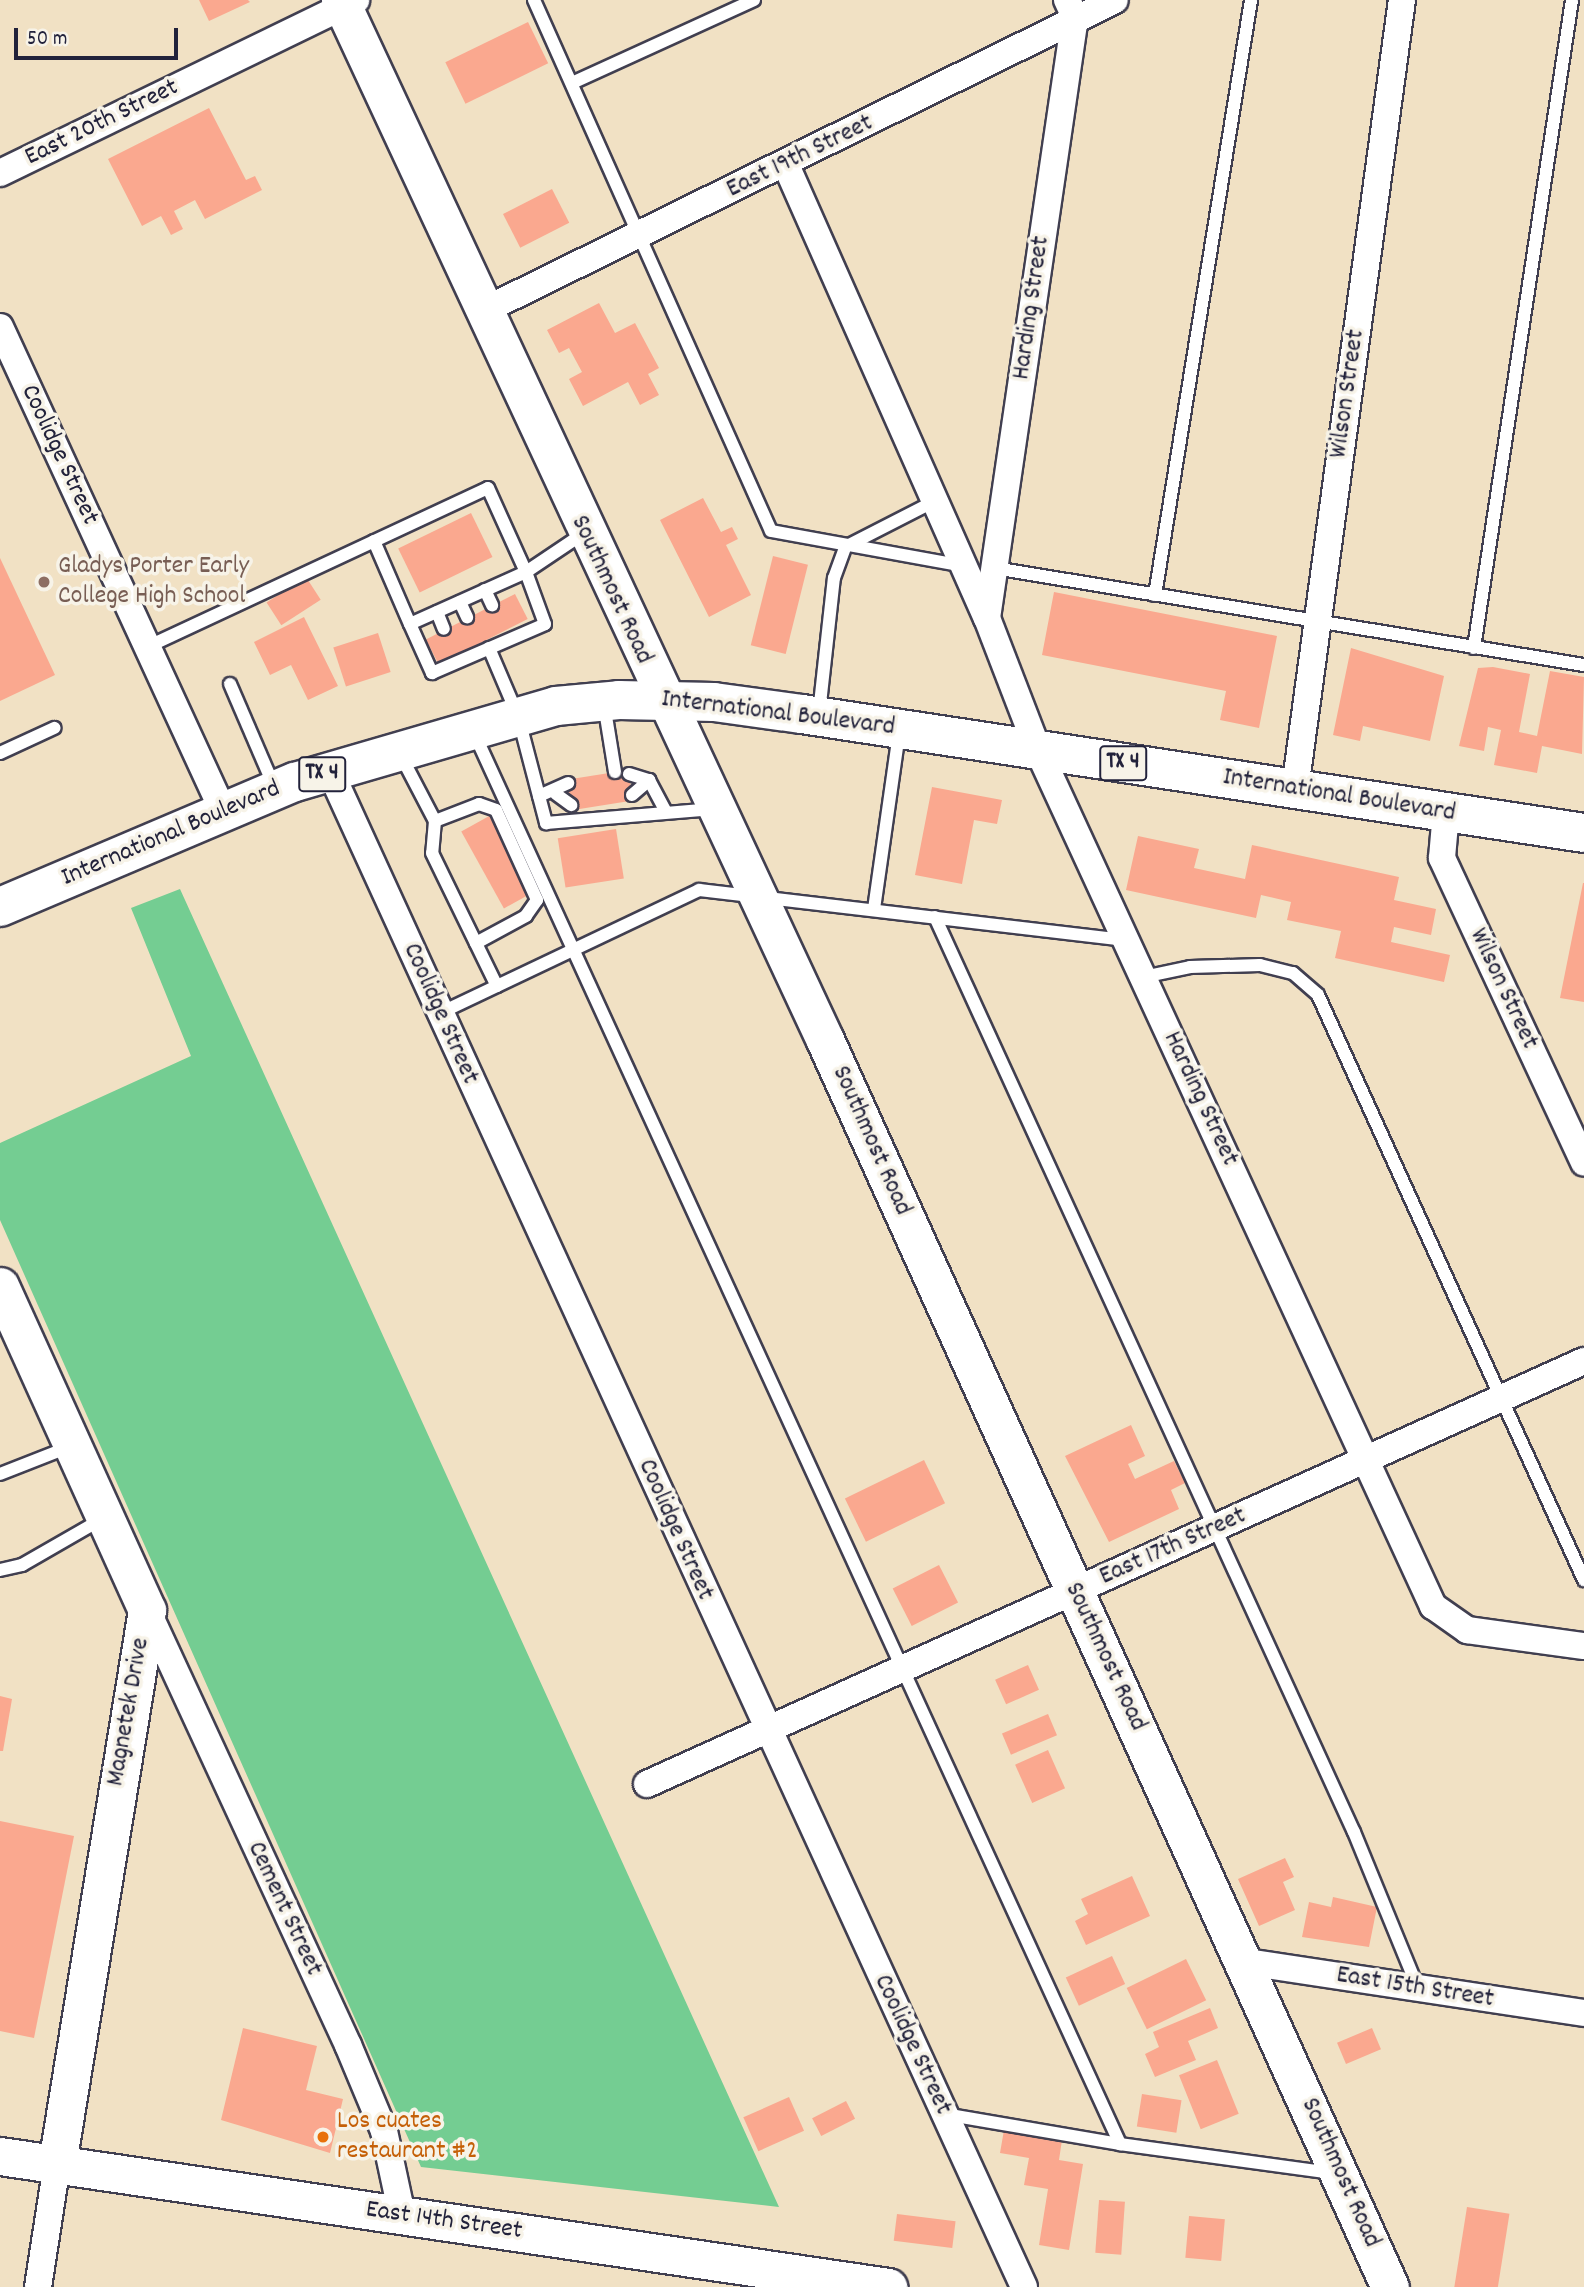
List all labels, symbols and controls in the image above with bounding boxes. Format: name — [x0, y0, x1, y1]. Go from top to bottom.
scale bar — [18, 14, 182, 58]
text: 50 m — [27, 25, 67, 55]
street label: East 20th Street — [20, 72, 184, 174]
street label: East 19th Street — [722, 108, 878, 206]
street label: Harding Street — [1006, 234, 1058, 382]
street label: Wilson Street — [1324, 328, 1372, 460]
street label: Coolidge Street — [13, 380, 105, 530]
street label: Southmost Road — [563, 511, 659, 669]
place label: Gladys Porter Early College High School — [58, 551, 249, 612]
marker: Gladys Porter Early College High School — [36, 574, 52, 590]
street label: International Boulevard — [660, 684, 896, 744]
road number: TX 4 — [1098, 742, 1148, 784]
road number: TX 4 — [298, 754, 346, 794]
street label: International Boulevard — [1221, 762, 1457, 830]
street label: International Boulevard — [57, 774, 285, 894]
street label: Wilson Street — [1461, 924, 1545, 1054]
street label: Coolidge Street — [395, 939, 485, 1089]
street label: Harding Street — [1155, 1027, 1245, 1171]
street label: Southmost Road — [824, 1061, 918, 1221]
street label: Coolidge Street — [630, 1455, 720, 1605]
street label: East 17th Street — [1095, 1501, 1251, 1593]
street label: Southmost Road — [1057, 1578, 1153, 1736]
street label: Magnetek Drive — [101, 1635, 157, 1789]
street label: Cement Street — [239, 1837, 329, 1981]
street label: East 15th Street — [1334, 1960, 1496, 2016]
street label: Coolidge Street — [866, 1970, 958, 2120]
street label: Southmost Road — [1293, 2093, 1387, 2253]
place label: Los cuates restaurant #2 — [337, 2106, 478, 2168]
marker: Los cuates restaurant #2 — [315, 2129, 331, 2145]
street label: East 14th Street — [364, 2195, 524, 2247]

